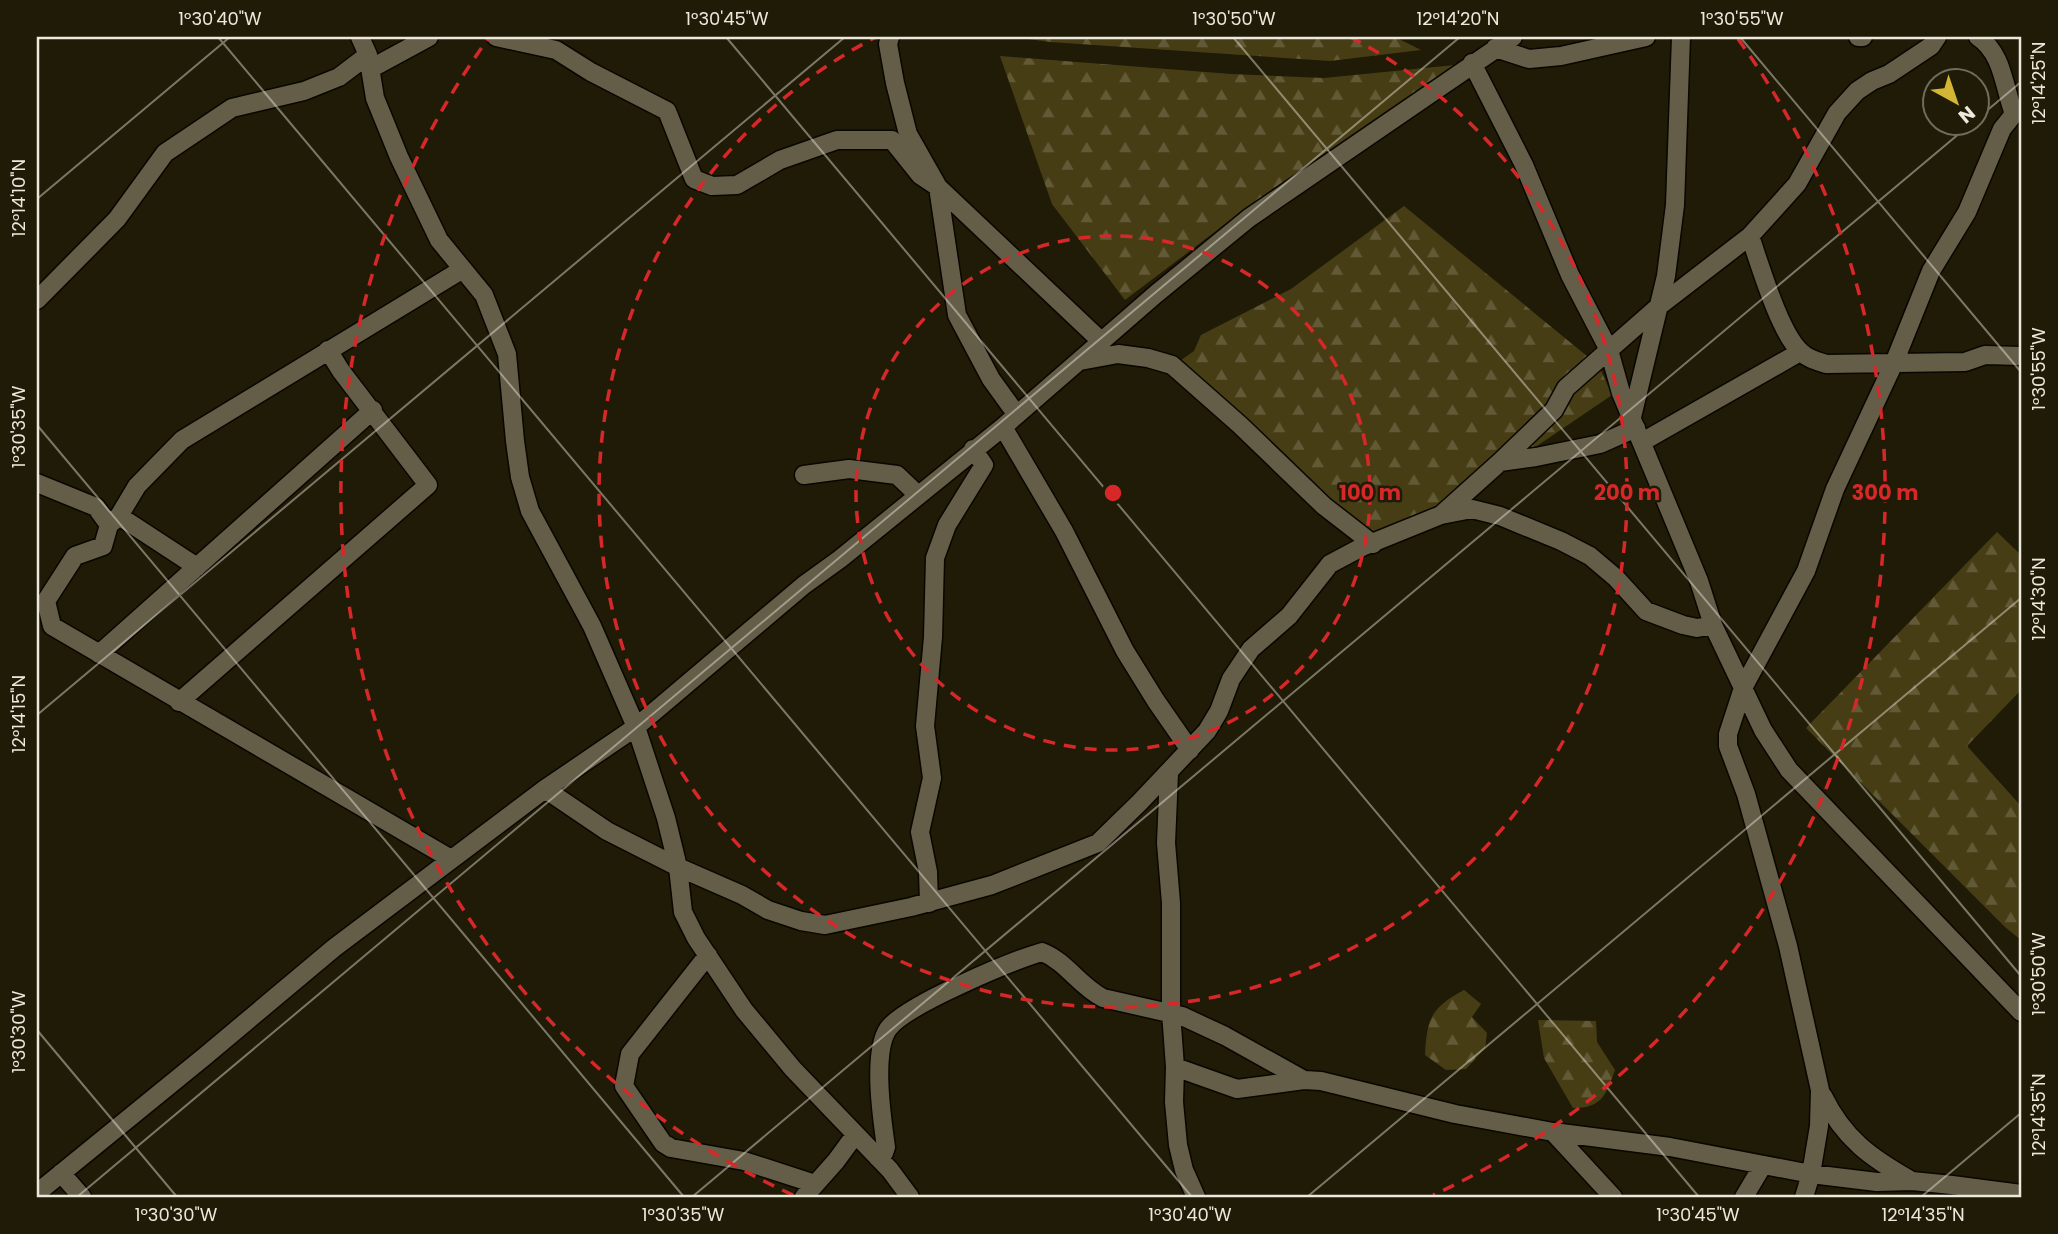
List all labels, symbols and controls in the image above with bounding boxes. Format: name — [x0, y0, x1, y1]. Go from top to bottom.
text: 1°30'40"W — [178, 6, 262, 31]
text: 1°30'45"W — [685, 6, 769, 31]
text: 1°30'50"W — [1192, 6, 1276, 31]
text: 12°14'20"N — [1417, 6, 1500, 31]
text: 1°30'55"W — [1700, 6, 1784, 31]
text: 12°14'25"N — [2026, 42, 2051, 125]
north arrow — [1922, 66, 1992, 136]
text: N — [1952, 100, 1981, 130]
text: 12°14'10"N — [6, 159, 31, 237]
text: 1°30'55"W — [2026, 327, 2051, 411]
text: 1°30'35"W — [6, 385, 31, 468]
text: 100 m — [1339, 478, 1401, 507]
text: 200 m — [1594, 478, 1660, 507]
text: 300 m — [1852, 478, 1918, 507]
centre of rings — [1101, 481, 1125, 505]
text: 12°14'30"N — [2026, 557, 2051, 641]
text: 12°14'15"N — [6, 675, 31, 753]
text: 1°30'50"W — [2026, 932, 2051, 1016]
text: 1°30'30"W — [6, 990, 31, 1073]
text: 12°14'35"N — [2026, 1073, 2051, 1157]
text: 1°30'30"W — [135, 1202, 218, 1227]
text: 1°30'35"W — [642, 1202, 725, 1227]
text: 1°30'40"W — [1148, 1202, 1232, 1227]
text: 1°30'45"W — [1656, 1202, 1740, 1227]
text: 12°14'35"N — [1881, 1202, 1965, 1227]

